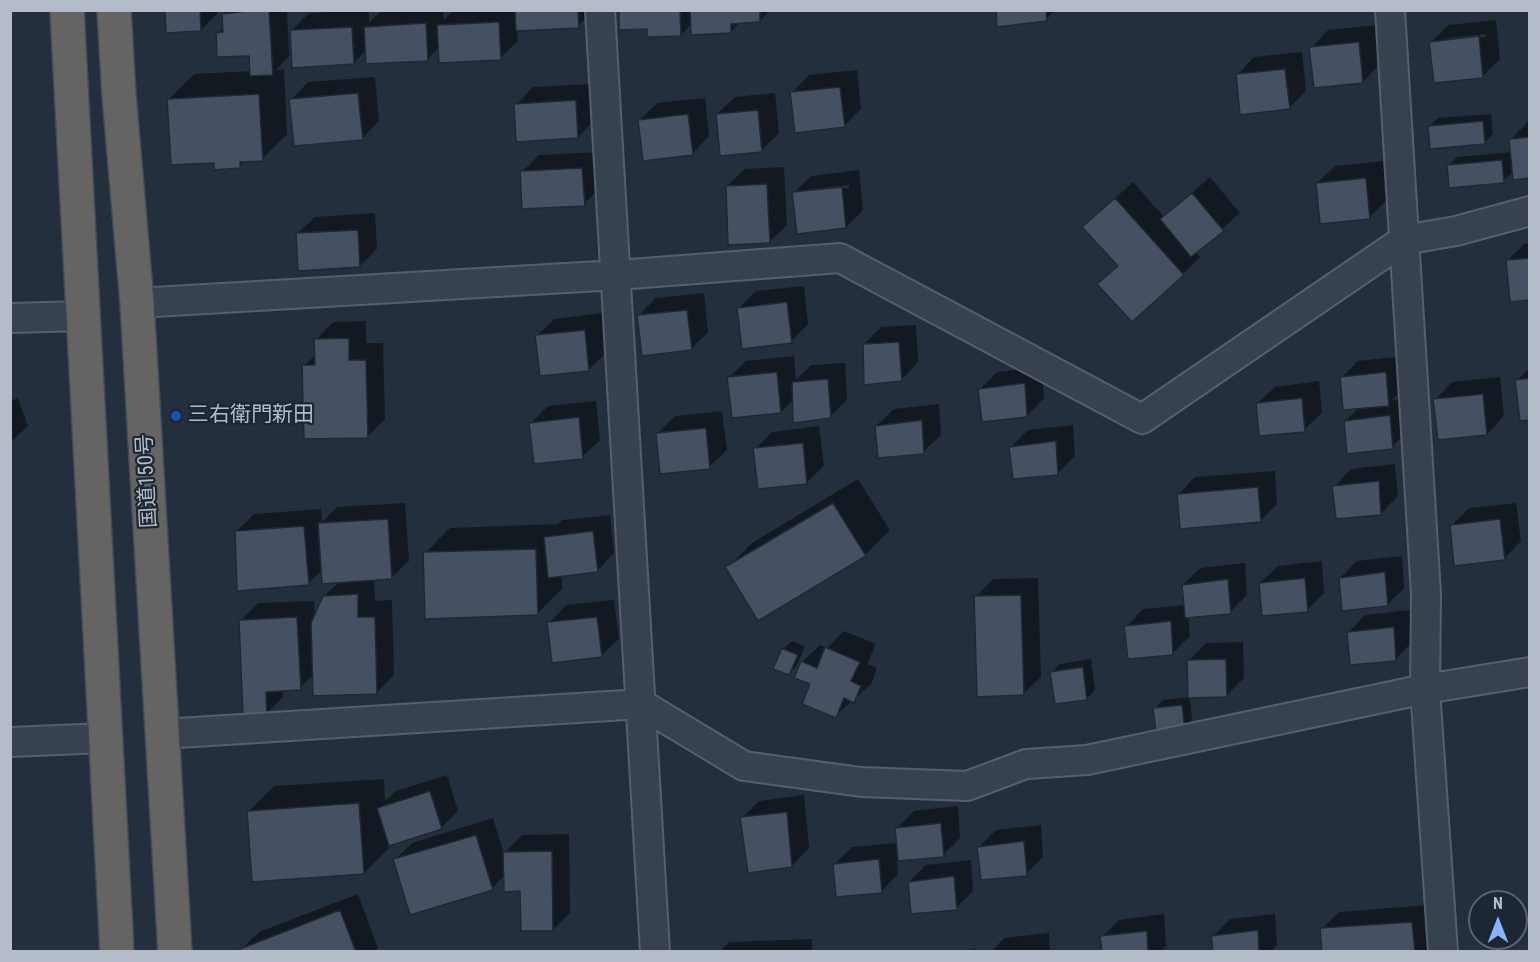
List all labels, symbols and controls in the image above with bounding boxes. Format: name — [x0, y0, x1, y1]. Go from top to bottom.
place label: 三右衛門新田 — [188, 403, 314, 429]
marker: 三右衛門新田 — [169, 409, 183, 423]
street label: 国道150号 — [133, 433, 163, 529]
north arrow — [1468, 890, 1528, 950]
text: N — [1493, 894, 1503, 913]

